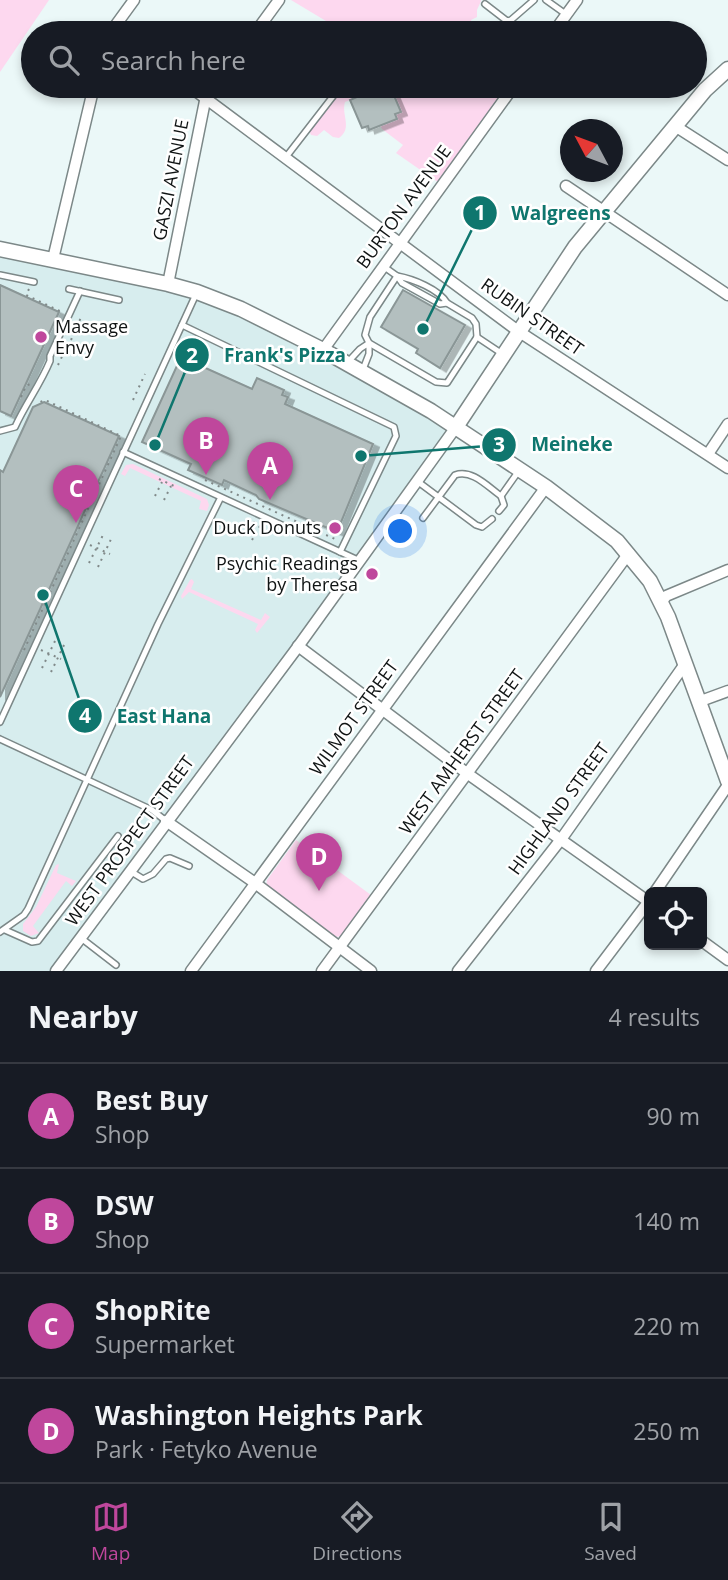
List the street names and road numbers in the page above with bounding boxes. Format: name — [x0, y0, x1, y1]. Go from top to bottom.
street label: GASZI AVENUE — [146, 117, 194, 243]
street label: BURTON AVENUE — [350, 140, 456, 273]
street label: RUBIN STREET — [477, 272, 589, 360]
street label: WILMOT STREET — [303, 655, 403, 780]
street label: WEST AMHERST STREET — [393, 664, 529, 839]
street label: HIGHLAND STREET — [502, 738, 614, 879]
street label: WEST PROSPECT STREET — [59, 751, 199, 930]

